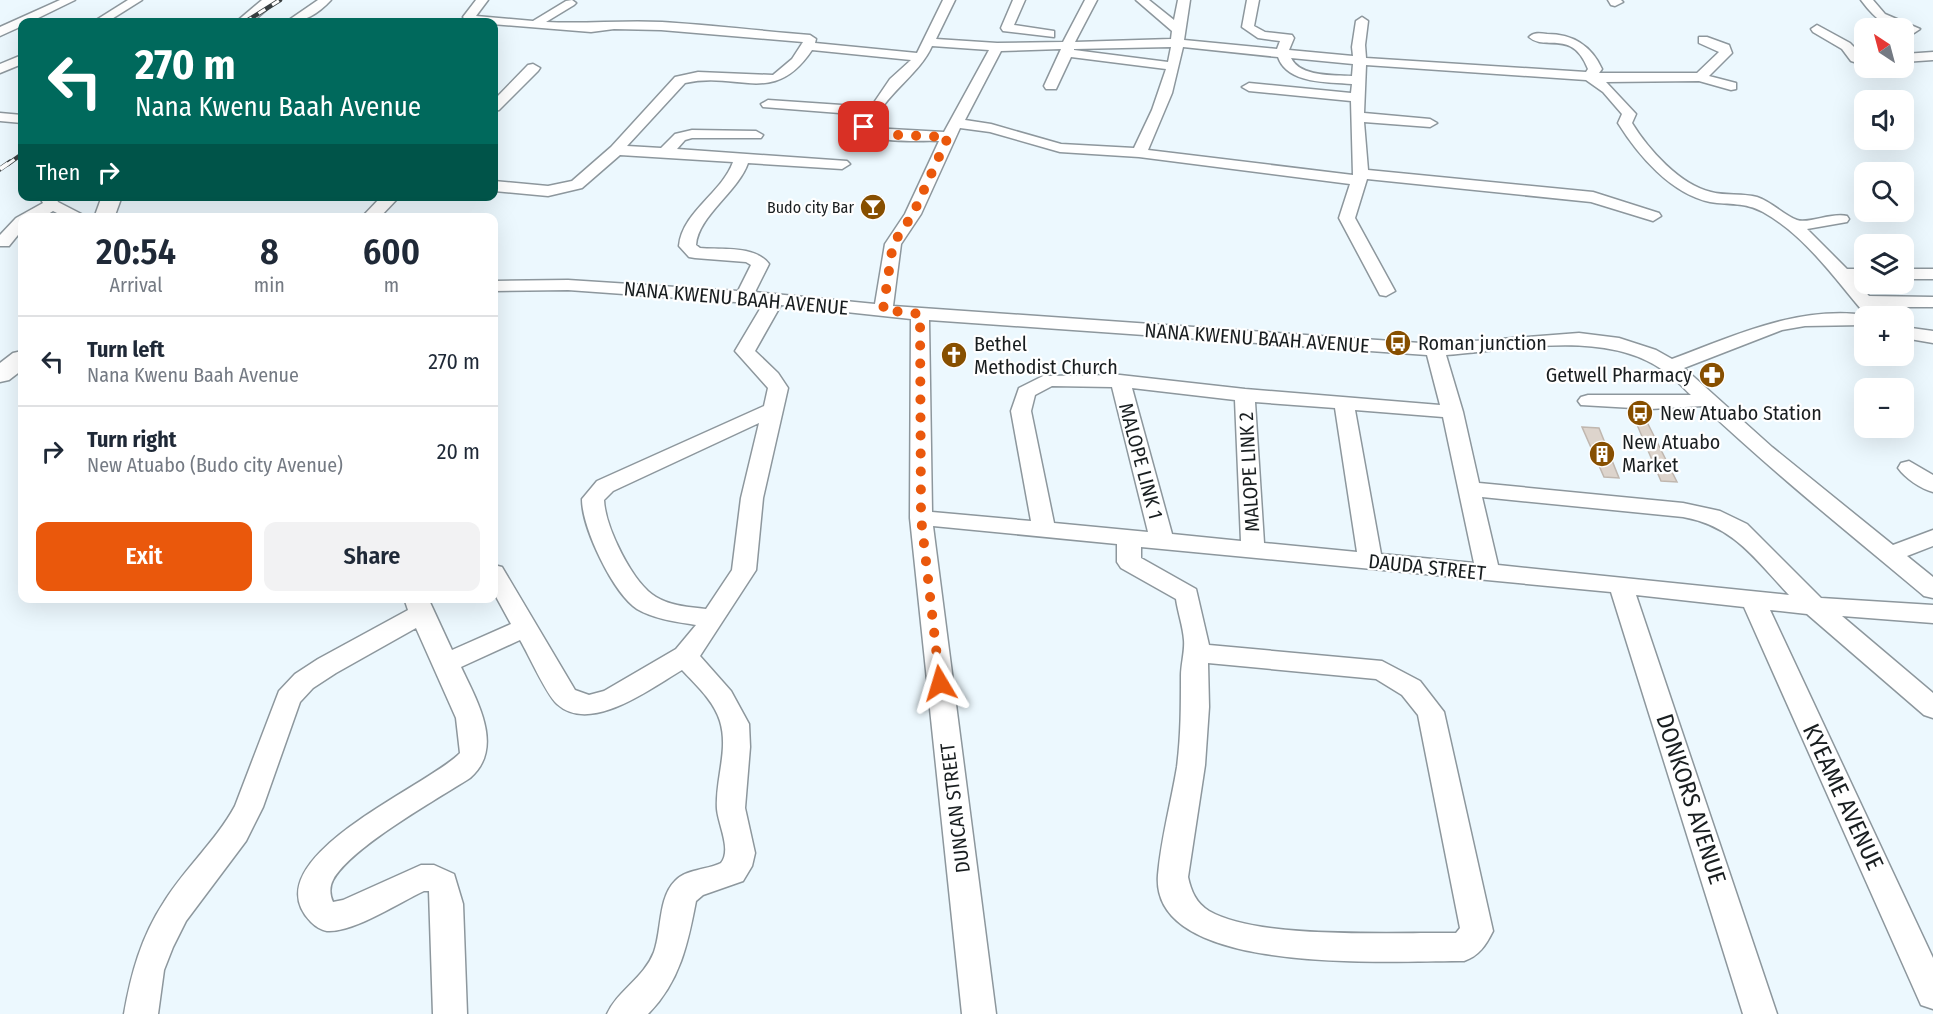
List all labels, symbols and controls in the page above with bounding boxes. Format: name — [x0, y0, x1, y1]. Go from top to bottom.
north arrow — [1854, 18, 1914, 78]
map controls — [1854, 18, 1914, 438]
text: 270 m — [135, 40, 235, 90]
icon: left — [36, 42, 114, 120]
button: sound — [1854, 90, 1914, 150]
text: Nana Kwenu Baah Avenue — [135, 91, 421, 123]
pin — [838, 101, 889, 152]
icon: arrive — [847, 110, 880, 143]
icon: right — [92, 156, 125, 189]
text: Then — [36, 159, 80, 186]
button: search — [1854, 162, 1914, 222]
bar icon: Budo city Bar — [858, 192, 888, 222]
place label: Budo city Bar — [767, 198, 854, 217]
text: 20:54 — [96, 230, 176, 274]
text: 8 — [260, 230, 279, 274]
text: 600 — [363, 230, 420, 274]
button: layers — [1854, 234, 1914, 294]
text: Arrival — [109, 273, 162, 297]
text: min — [254, 273, 285, 297]
text: m — [384, 273, 399, 297]
street label: NANA KWENU BAAH AVENUE — [623, 276, 849, 320]
button: + — [1854, 306, 1914, 366]
street label: NANA KWENU BAAH AVENUE — [1144, 318, 1370, 358]
bus stop icon: Roman junction — [1383, 328, 1413, 358]
place label: Roman junction — [1418, 331, 1547, 355]
place label: Bethel Methodist Church — [974, 332, 1118, 379]
text: Turn left — [87, 336, 165, 363]
church icon: Bethel Methodist Church — [939, 340, 969, 370]
icon: left — [36, 345, 69, 378]
text: 270 m — [428, 348, 480, 375]
pharmacy icon: Getwell Pharmacy — [1697, 360, 1727, 390]
text: Nana Kwenu Baah Avenue — [87, 363, 299, 387]
place label: Getwell Pharmacy — [1546, 363, 1692, 387]
button: − — [1854, 378, 1914, 438]
bus stop icon: New Atuabo Station — [1625, 398, 1655, 428]
street label: MALOPE LINK 1 — [1114, 400, 1168, 522]
place label: New Atuabo Station — [1660, 401, 1822, 425]
street label: MALOPE LINK 2 — [1234, 411, 1264, 533]
text: Turn right — [87, 426, 176, 453]
place label: New Atuabo Market — [1622, 430, 1720, 477]
icon: right — [36, 435, 69, 468]
text: 20 m — [437, 438, 480, 465]
building icon: New Atuabo Market — [1587, 439, 1617, 469]
text: New Atuabo (Budo city Avenue) — [87, 453, 343, 477]
button: Exit — [36, 522, 252, 591]
button: Share — [264, 522, 480, 591]
street label: DAUDA STREET — [1367, 549, 1488, 585]
position arrow — [908, 651, 972, 715]
street label: DONKORS AVENUE — [1650, 710, 1732, 888]
street label: KYEAME AVENUE — [1797, 719, 1889, 875]
street label: DUNCAN STREET — [935, 741, 975, 874]

